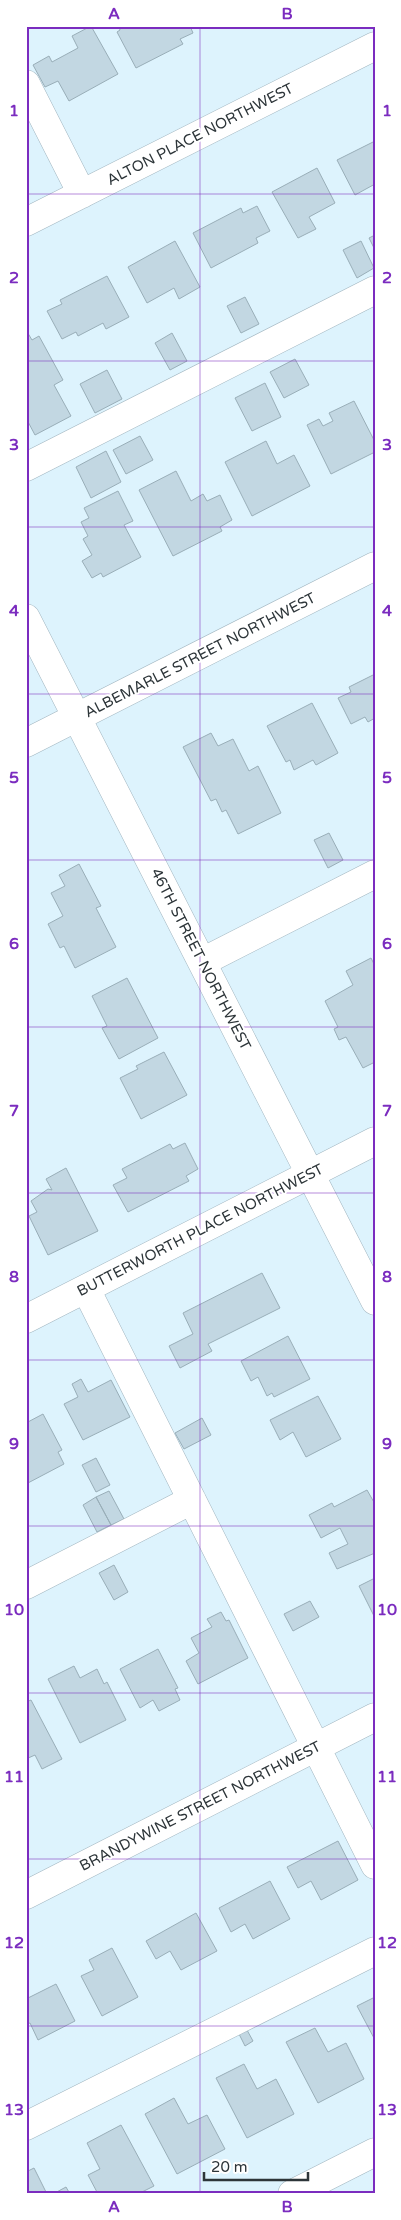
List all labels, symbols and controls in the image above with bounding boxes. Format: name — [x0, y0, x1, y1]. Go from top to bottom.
text: A — [108, 4, 120, 24]
text: B — [281, 4, 293, 24]
street label: ALTON PLACE NORTHWEST — [104, 79, 296, 189]
text: 1 — [9, 101, 19, 121]
text: 1 — [382, 101, 392, 121]
text: 2 — [9, 268, 19, 288]
text: 2 — [382, 268, 392, 288]
text: 3 — [9, 435, 19, 455]
text: 3 — [382, 435, 392, 455]
street label: ALBEMARLE STREET NORTHWEST — [81, 589, 319, 721]
text: 4 — [9, 601, 19, 621]
text: 4 — [382, 601, 392, 621]
text: 5 — [9, 768, 19, 788]
text: 5 — [382, 768, 392, 788]
street label: 46TH STREET NORTHWEST — [147, 865, 255, 1053]
text: 6 — [9, 934, 19, 954]
text: 6 — [382, 934, 392, 954]
text: 7 — [9, 1101, 19, 1121]
text: 7 — [382, 1101, 392, 1121]
street label: BUTTERWORTH PLACE NORTHWEST — [74, 1160, 326, 1300]
text: 8 — [9, 1267, 19, 1287]
text: 8 — [382, 1267, 392, 1287]
text: 9 — [9, 1434, 19, 1454]
text: 9 — [382, 1434, 392, 1454]
text: 10 — [4, 1600, 24, 1620]
text: 10 — [377, 1600, 397, 1620]
street label: BRANDYWINE STREET NORTHWEST — [76, 1737, 324, 1875]
text: 11 — [4, 1767, 24, 1787]
text: 11 — [377, 1767, 397, 1787]
text: 12 — [4, 1933, 24, 1953]
text: 12 — [377, 1933, 397, 1953]
text: 13 — [4, 2100, 24, 2120]
text: 13 — [377, 2100, 397, 2120]
scale bar — [204, 2150, 307, 2182]
text: 20 m — [211, 2158, 248, 2176]
text: A — [108, 2197, 120, 2217]
text: B — [281, 2197, 293, 2217]

